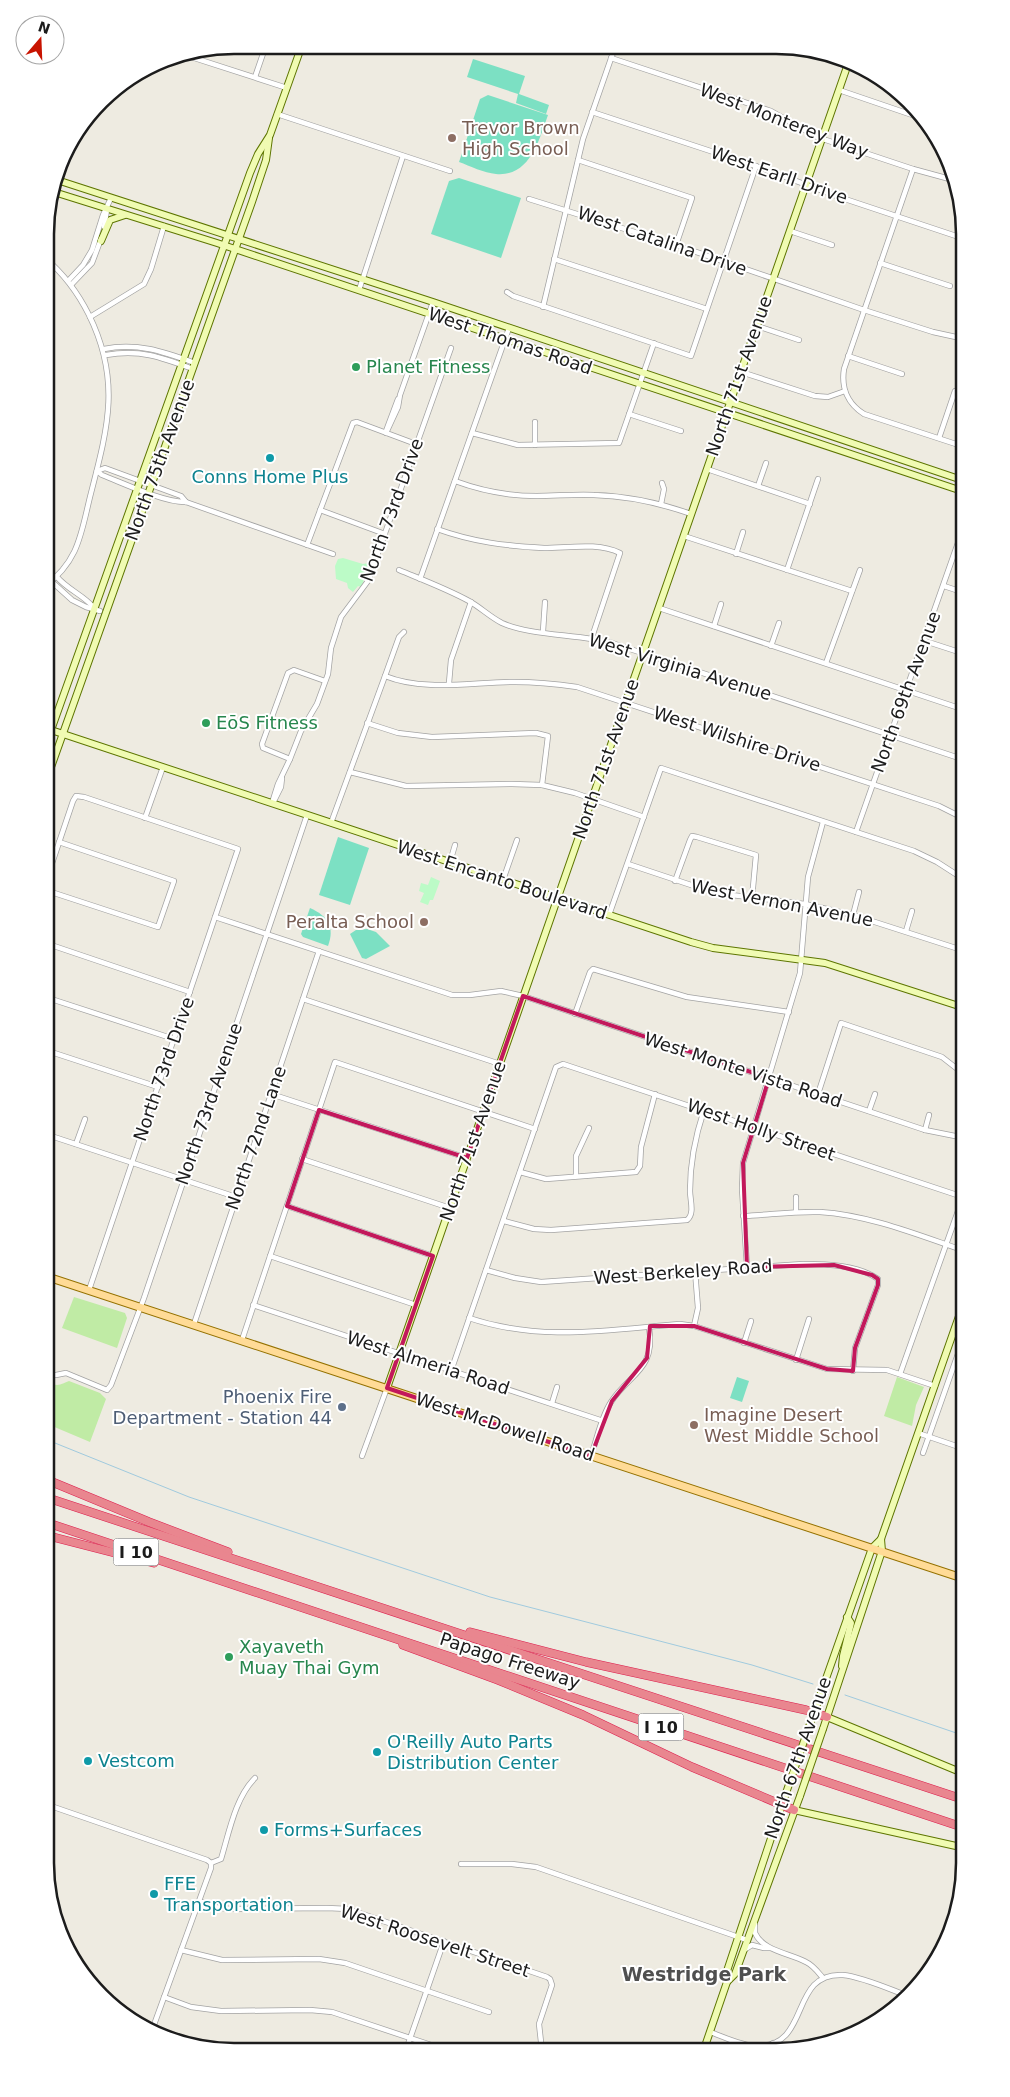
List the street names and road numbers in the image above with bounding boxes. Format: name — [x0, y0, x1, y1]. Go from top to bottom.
street label: West Monterey Way — [697, 79, 872, 163]
street label: West Earll Drive — [708, 141, 850, 208]
street label: West Catalina Drive — [575, 202, 750, 279]
street label: North 71st Avenue — [701, 293, 776, 459]
street label: West Thomas Road — [425, 303, 595, 378]
street label: North 75th Avenue — [121, 376, 198, 543]
street label: North 73rd Drive — [356, 435, 427, 584]
street label: North 69th Avenue — [867, 608, 944, 775]
street label: West Virginia Avenue — [586, 629, 774, 704]
street label: North 71st Avenue — [568, 676, 643, 842]
street label: West Wilshire Drive — [651, 702, 824, 776]
street label: West Encanto Boulevard — [394, 836, 610, 923]
street label: West Vernon Avenue — [689, 875, 875, 931]
street label: North 73rd Drive — [129, 994, 198, 1144]
street label: North 73rd Avenue — [171, 1020, 246, 1188]
street label: West Monte Vista Road — [641, 1028, 845, 1112]
street label: North 71st Avenue — [435, 1058, 510, 1224]
street label: North 72nd Lane — [221, 1063, 290, 1213]
street label: West Holly Street — [684, 1094, 838, 1165]
street label: West Berkeley Road — [593, 1255, 773, 1288]
street label: West Almeria Road — [344, 1326, 512, 1399]
street label: West McDowell Road — [413, 1388, 597, 1465]
road number: I 10 — [114, 1538, 158, 1565]
street label: Papago Freeway — [437, 1628, 583, 1693]
street label: North 67th Avenue — [760, 1674, 835, 1842]
road number: I 10 — [638, 1714, 684, 1740]
street label: West Roosevelt Street — [338, 1900, 533, 1981]

